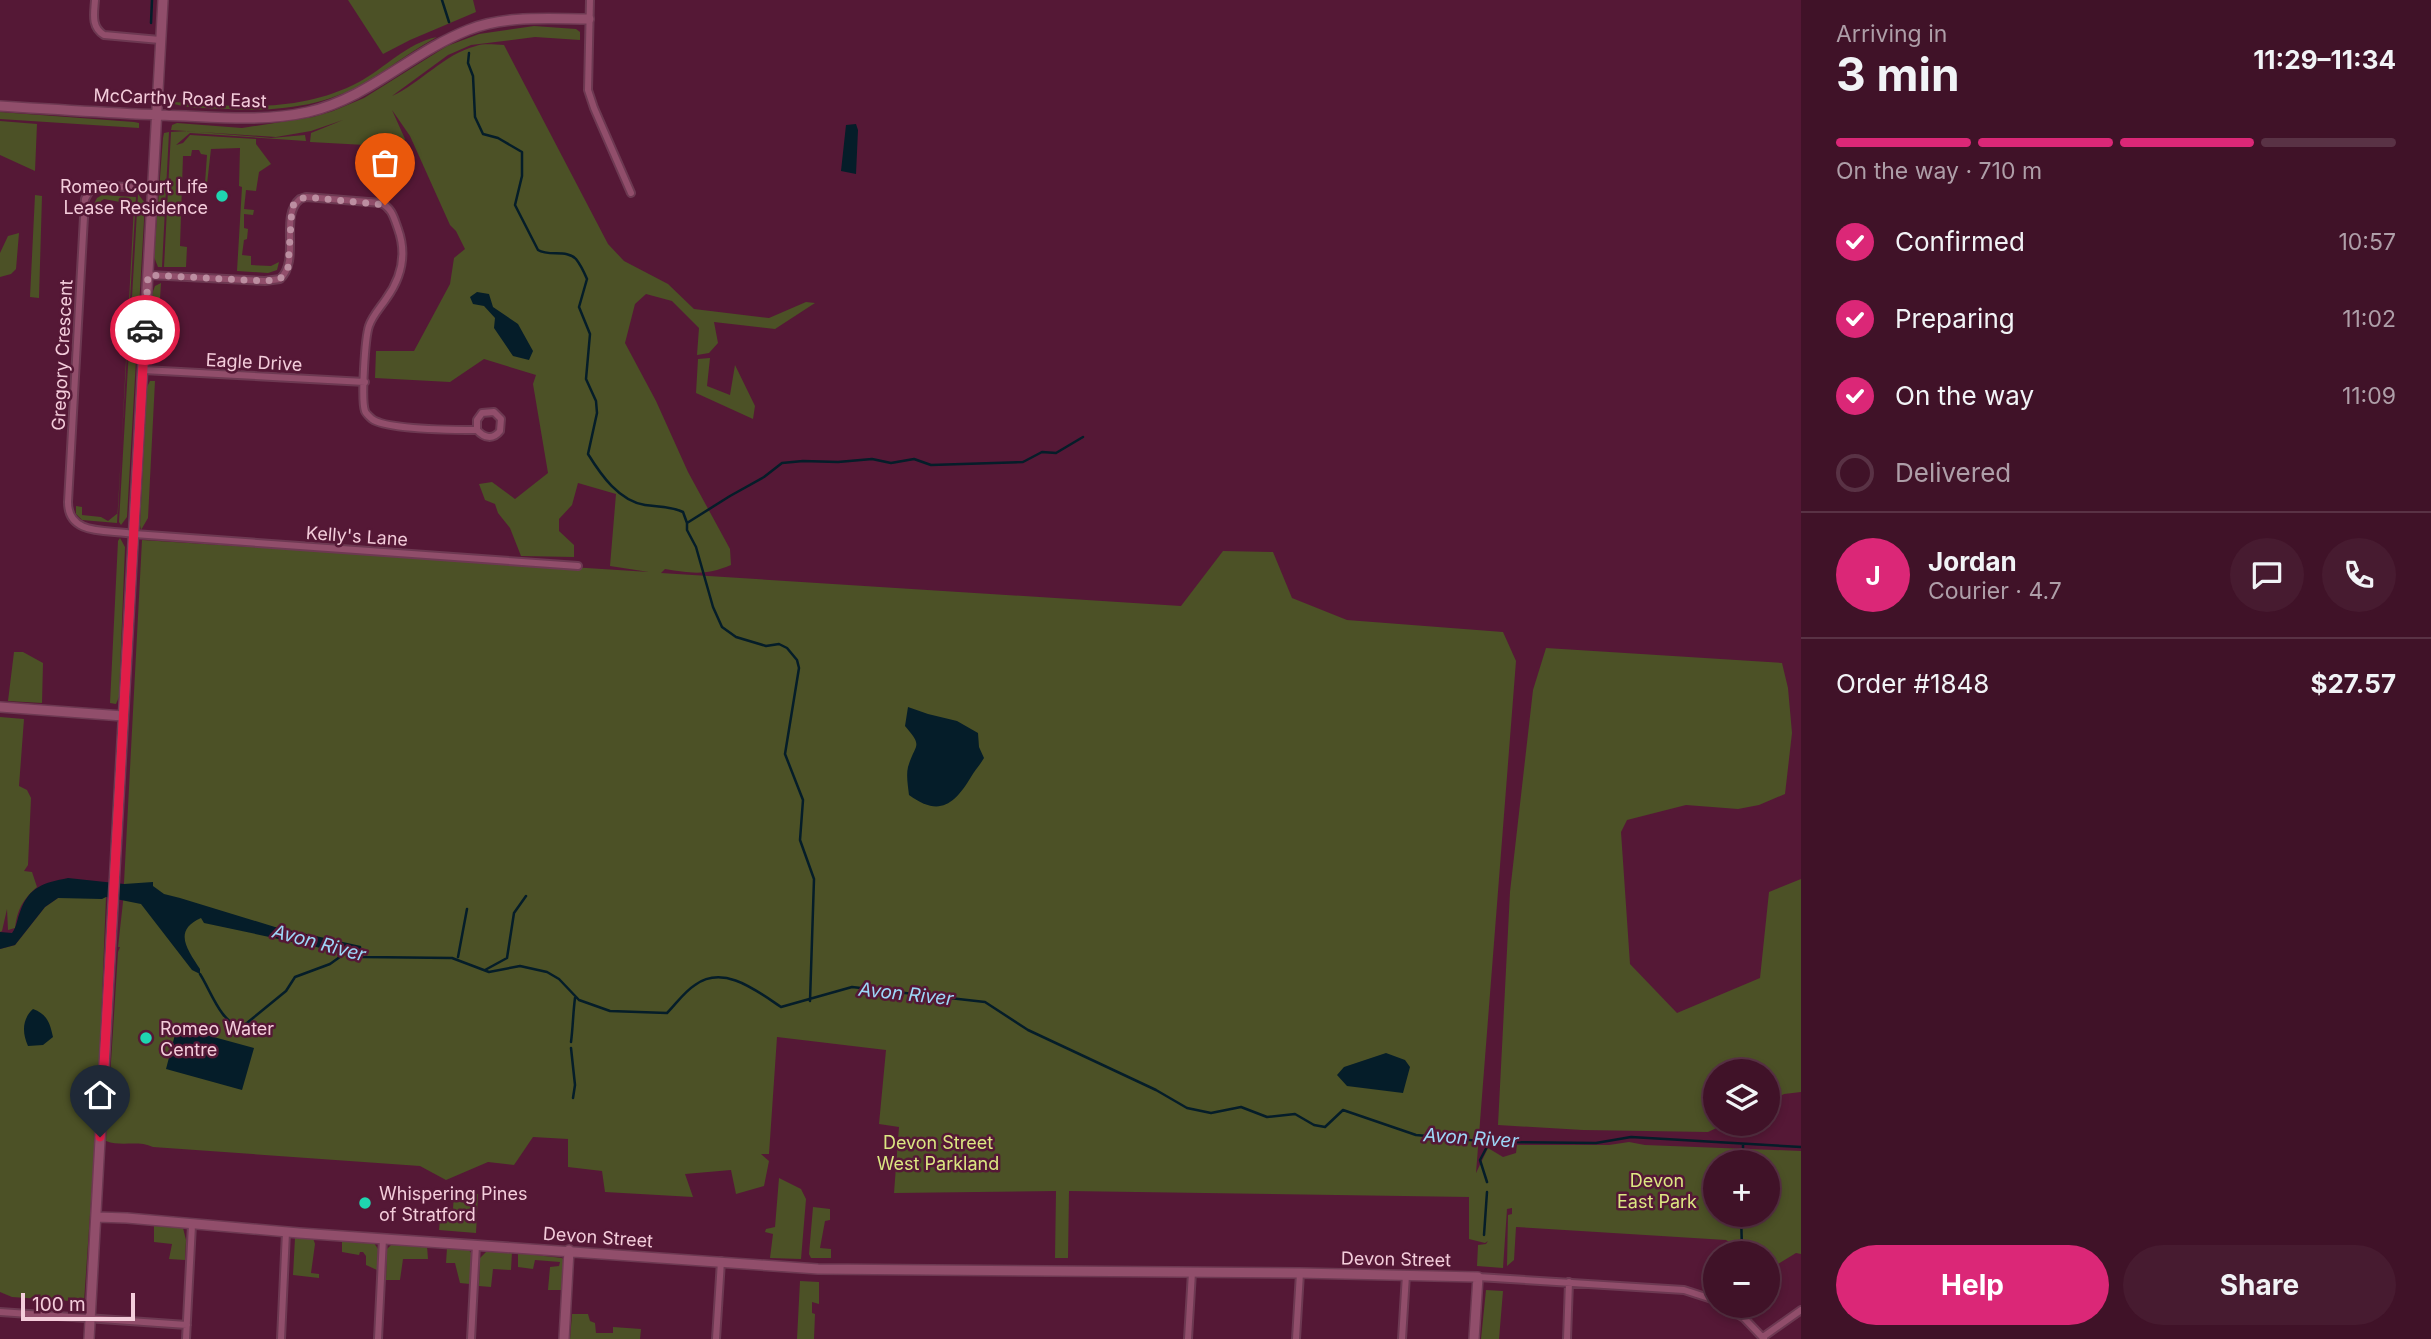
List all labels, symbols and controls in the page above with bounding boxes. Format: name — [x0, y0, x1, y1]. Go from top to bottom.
text: Arriving in — [1836, 20, 1947, 48]
text: 11:29–11:34 — [2253, 44, 2396, 75]
text: 3 min — [1836, 46, 1960, 102]
street label: McCarthy Road East — [93, 84, 267, 112]
pin — [355, 133, 415, 205]
icon: bag — [366, 144, 404, 182]
text: On the way · 710 m — [1836, 157, 2042, 185]
place label: Romeo Court Life Lease Residence — [60, 176, 208, 218]
marker: Romeo Court Life Lease Residence — [214, 188, 230, 204]
icon: check — [1836, 223, 1874, 261]
text: Confirmed — [1895, 226, 2025, 257]
text: 10:57 — [2339, 228, 2396, 256]
street label: Gregory Crescent — [48, 279, 76, 431]
courier — [110, 295, 180, 365]
icon: check — [1836, 300, 1874, 338]
text: Preparing — [1895, 303, 2015, 334]
text: 11:02 — [2342, 305, 2396, 333]
icon: car — [126, 311, 164, 349]
street label: Eagle Drive — [205, 349, 303, 375]
icon: check — [1836, 377, 1874, 415]
text: On the way — [1895, 380, 2034, 411]
text: 11:09 — [2342, 382, 2396, 410]
text: Delivered — [1895, 457, 2011, 488]
street label: Kelly's Lane — [305, 522, 409, 550]
button: chat — [2230, 538, 2304, 612]
button: phone — [2322, 538, 2396, 612]
text: Jordan — [1928, 546, 2017, 577]
text: J — [1865, 560, 1881, 591]
text: Courier · 4.7 — [1928, 577, 2062, 605]
text: Order #1848 — [1836, 668, 1989, 699]
text: $27.57 — [2310, 668, 2396, 699]
water label: Avon River — [269, 919, 369, 967]
water label: Avon River — [856, 977, 955, 1011]
place label: Romeo Water Centre — [160, 1018, 274, 1060]
marker: Romeo Water Centre — [138, 1030, 154, 1046]
map controls — [1703, 1059, 1780, 1318]
button: layers — [1703, 1059, 1780, 1136]
pin — [70, 1065, 130, 1137]
icon: home — [81, 1076, 119, 1114]
water label: Avon River — [1422, 1123, 1520, 1153]
park label: Devon Street West Parkland — [877, 1132, 999, 1174]
button: + — [1703, 1150, 1780, 1227]
park label: Devon East Park — [1617, 1170, 1697, 1212]
place label: Whispering Pines of Stratford — [379, 1183, 527, 1225]
marker: Whispering Pines of Stratford — [357, 1195, 373, 1211]
street label: Devon Street — [542, 1223, 654, 1251]
button: − — [1703, 1241, 1780, 1318]
button: Help — [1836, 1245, 2109, 1325]
button: Share — [2123, 1245, 2396, 1325]
street label: Devon Street — [1341, 1248, 1451, 1270]
scale bar — [21, 1290, 135, 1322]
text: 100 m — [32, 1293, 86, 1316]

